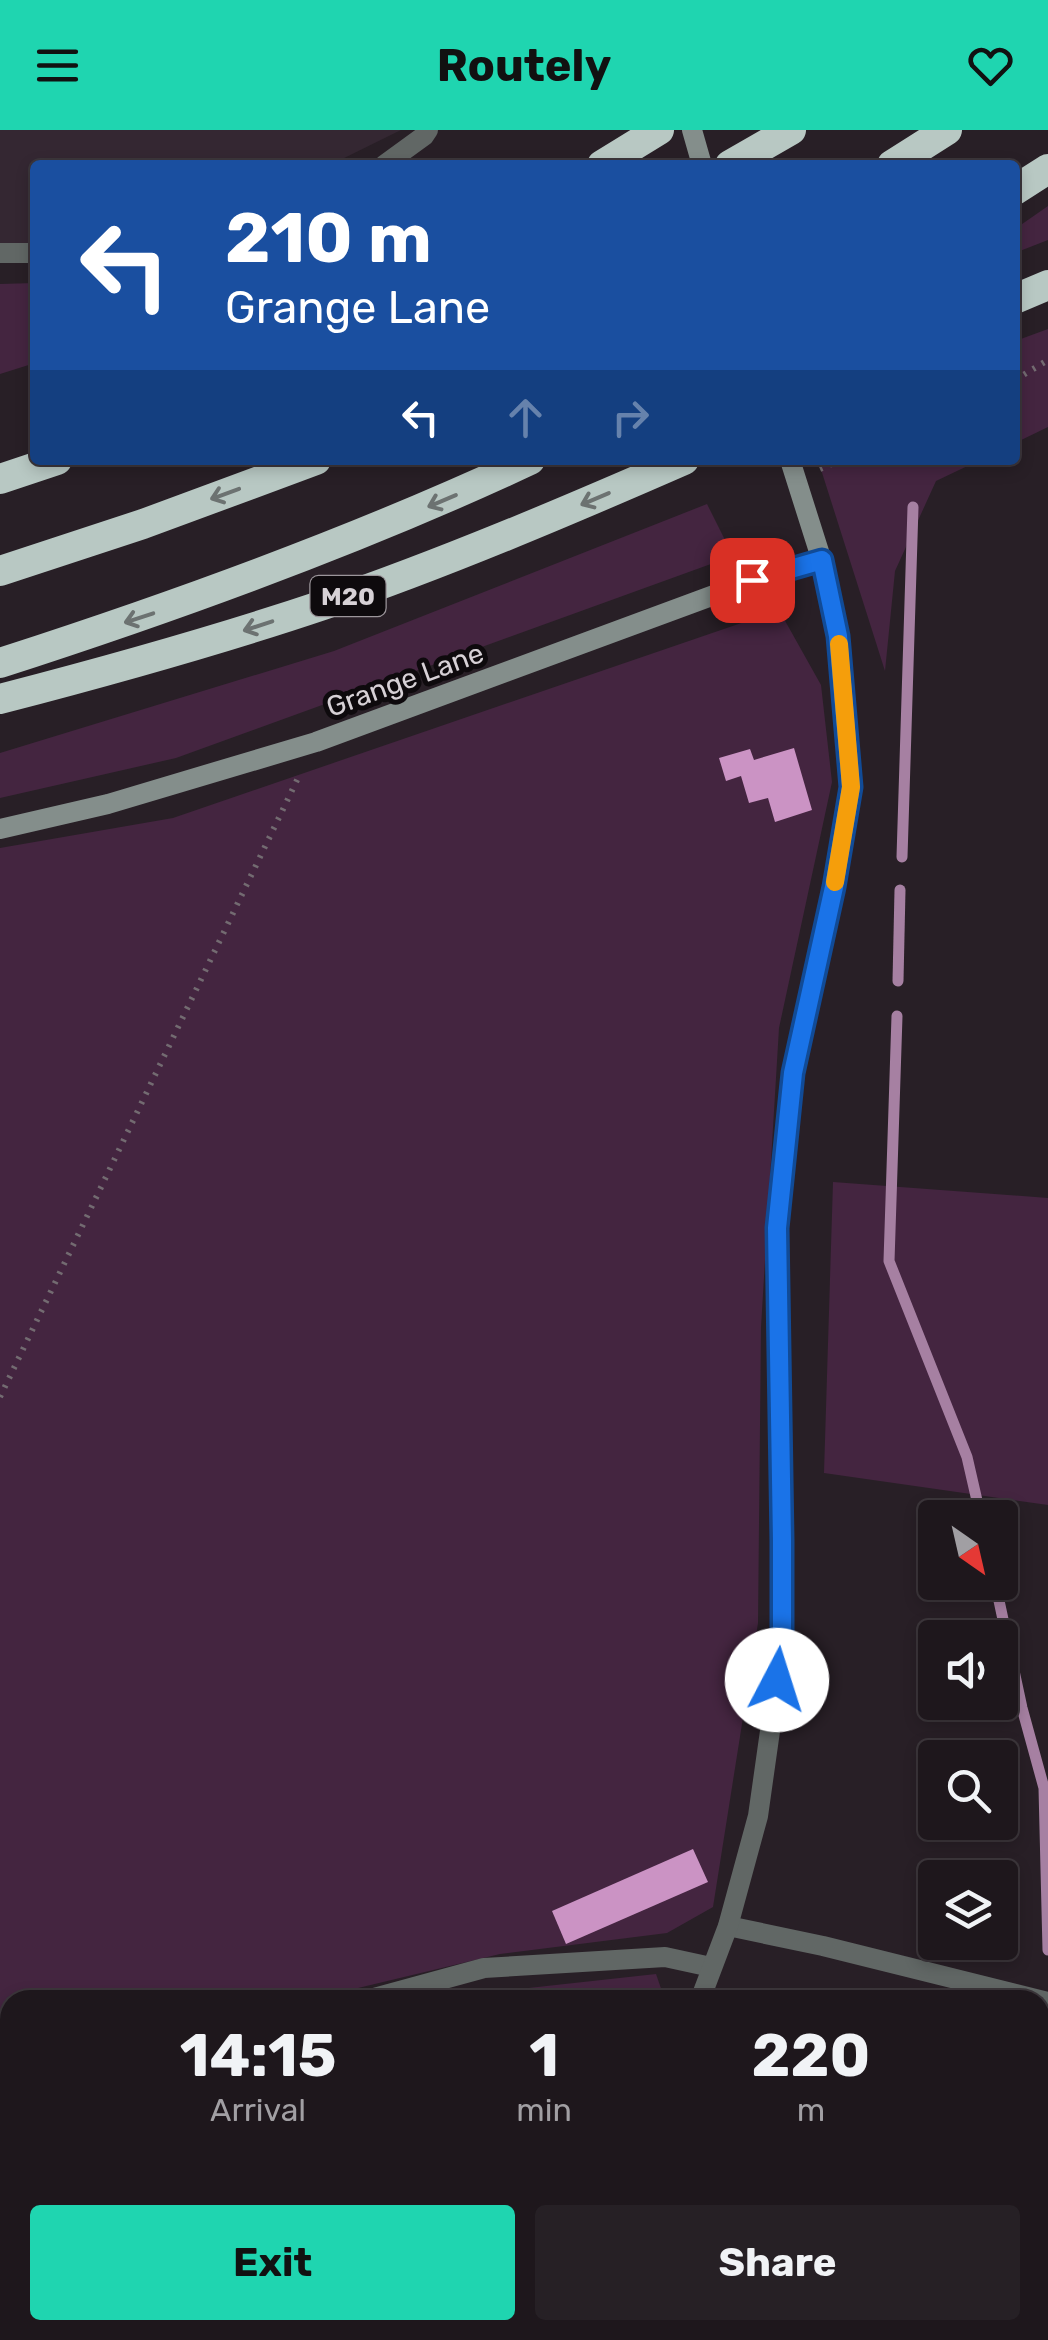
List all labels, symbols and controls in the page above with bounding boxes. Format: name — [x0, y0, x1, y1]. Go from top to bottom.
icon: menu — [30, 38, 85, 93]
icon: heart — [963, 38, 1018, 93]
text: Routely — [437, 39, 611, 92]
text: 210 m — [225, 197, 432, 280]
icon: left — [60, 200, 190, 330]
text: Grange Lane — [225, 281, 490, 334]
icon: left — [393, 390, 448, 445]
icon: ahead — [498, 390, 553, 445]
icon: right — [603, 390, 658, 445]
one-way arrow — [210, 486, 241, 504]
one-way arrow — [580, 491, 611, 509]
one-way arrow — [427, 493, 458, 511]
pin — [710, 538, 795, 623]
icon: arrive — [725, 553, 780, 608]
road number: M20 — [310, 576, 386, 616]
one-way arrow — [124, 611, 155, 629]
one-way arrow — [243, 618, 275, 636]
street label: Grange Lane — [322, 636, 488, 724]
north arrow — [918, 1500, 1018, 1600]
map controls — [918, 1500, 1018, 1960]
button: sound — [918, 1620, 1018, 1720]
position arrow — [725, 1628, 829, 1732]
button: search — [918, 1740, 1018, 1840]
button: layers — [918, 1860, 1018, 1960]
text: 14:15 — [180, 2020, 337, 2091]
text: 1 — [529, 2020, 559, 2091]
text: 220 — [752, 2020, 870, 2091]
text: Arrival — [210, 2091, 306, 2129]
text: min — [516, 2091, 572, 2129]
text: m — [797, 2091, 825, 2129]
button: Exit — [30, 2205, 515, 2320]
button: Share — [535, 2205, 1020, 2320]

